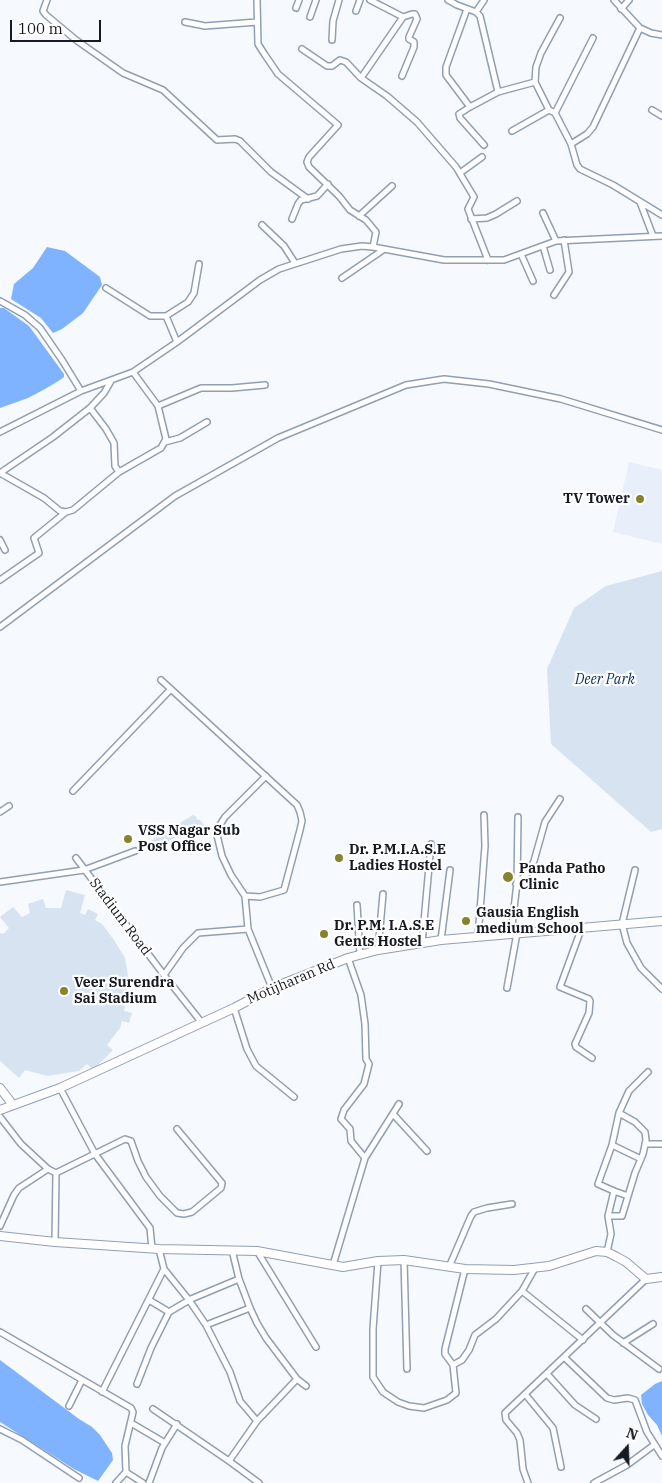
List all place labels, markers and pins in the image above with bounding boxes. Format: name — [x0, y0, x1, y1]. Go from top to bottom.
place label: TV Tower — [563, 491, 630, 507]
marker: TV Tower — [634, 493, 646, 505]
place label: VSS Nagar Sub Post Office — [138, 823, 240, 856]
marker: VSS Nagar Sub Post Office — [122, 833, 134, 845]
place label: Dr. P.M.I.A.S.E Ladies Hostel — [349, 842, 446, 874]
marker: Dr. P.M.I.A.S.E Ladies Hostel — [333, 852, 345, 864]
place label: Panda Patho Clinic — [519, 861, 605, 894]
marker: Panda Patho Clinic — [501, 870, 515, 884]
place label: Gausia English medium School — [476, 905, 583, 938]
marker: Gausia English medium School — [460, 915, 472, 927]
place label: Dr. P.M. I.A.S.E Gents Hostel — [334, 918, 434, 950]
marker: Dr. P.M. I.A.S.E Gents Hostel — [318, 928, 330, 940]
place label: Veer Surendra Sai Stadium — [74, 975, 174, 1008]
marker: Veer Surendra Sai Stadium — [58, 985, 70, 997]

